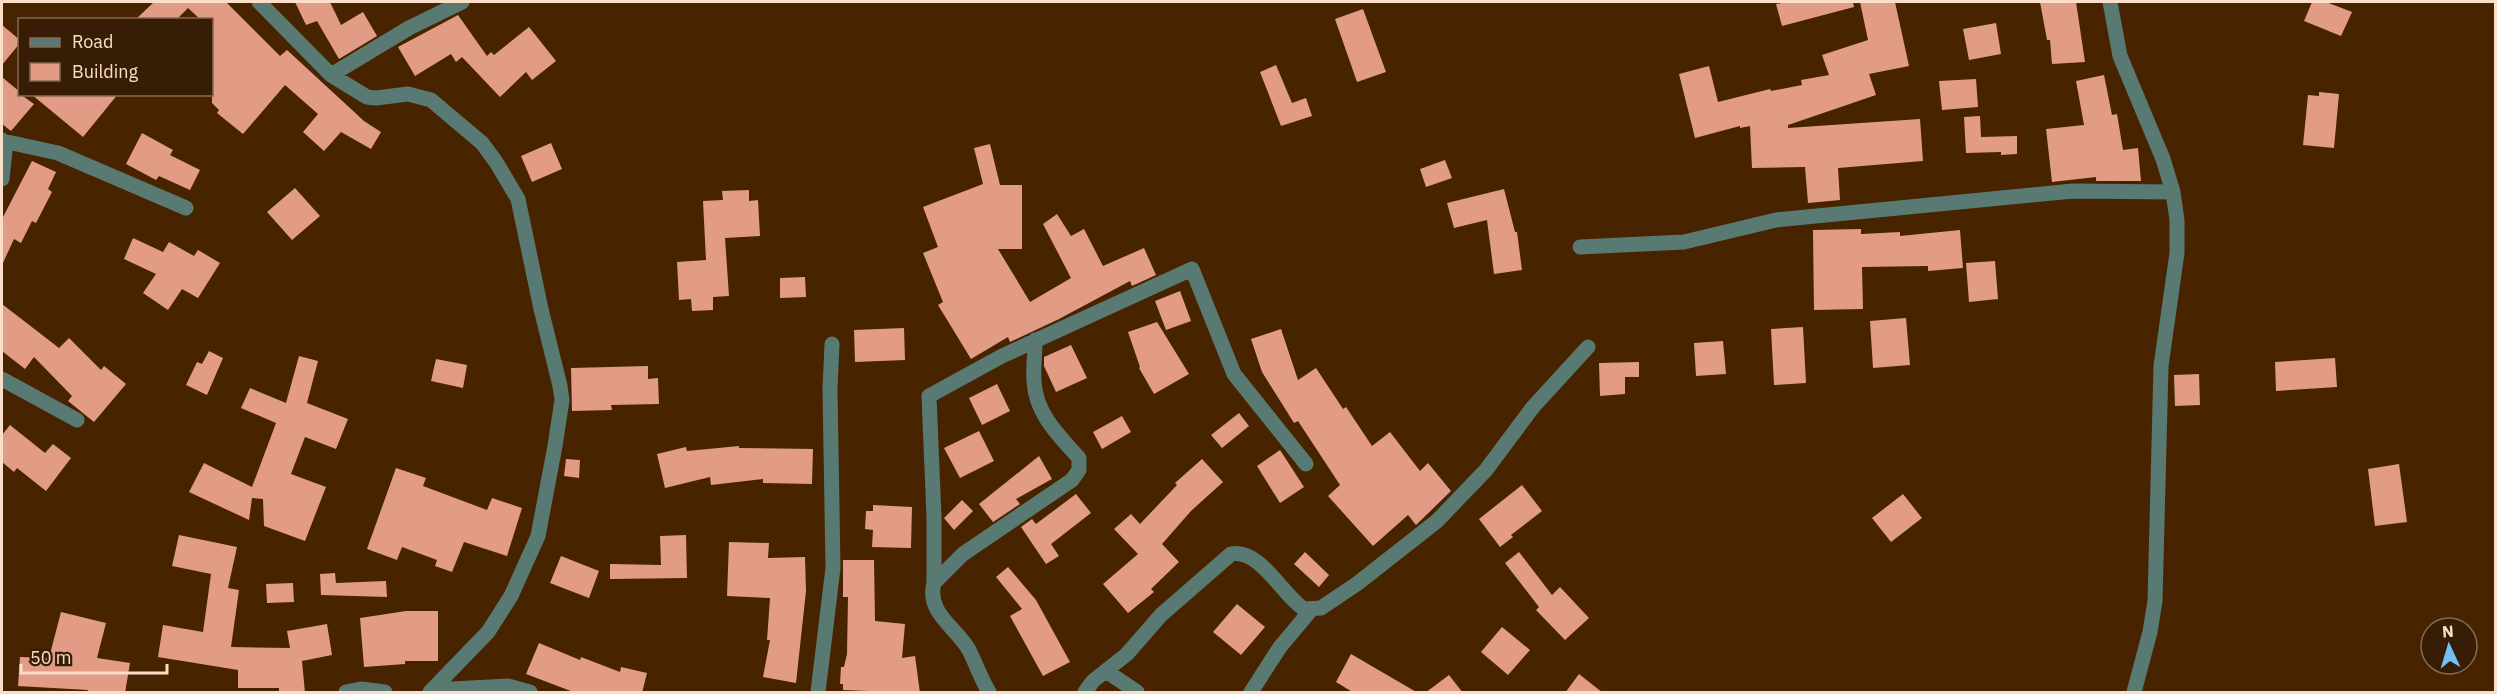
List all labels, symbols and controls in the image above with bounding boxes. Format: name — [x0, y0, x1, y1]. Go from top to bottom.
legend — [18, 18, 213, 96]
text: Road — [72, 30, 113, 53]
text: Building — [72, 60, 139, 83]
north arrow — [2419, 616, 2479, 676]
text: N — [2441, 621, 2454, 641]
scale bar — [21, 637, 166, 675]
text: 50 m — [30, 646, 72, 669]

